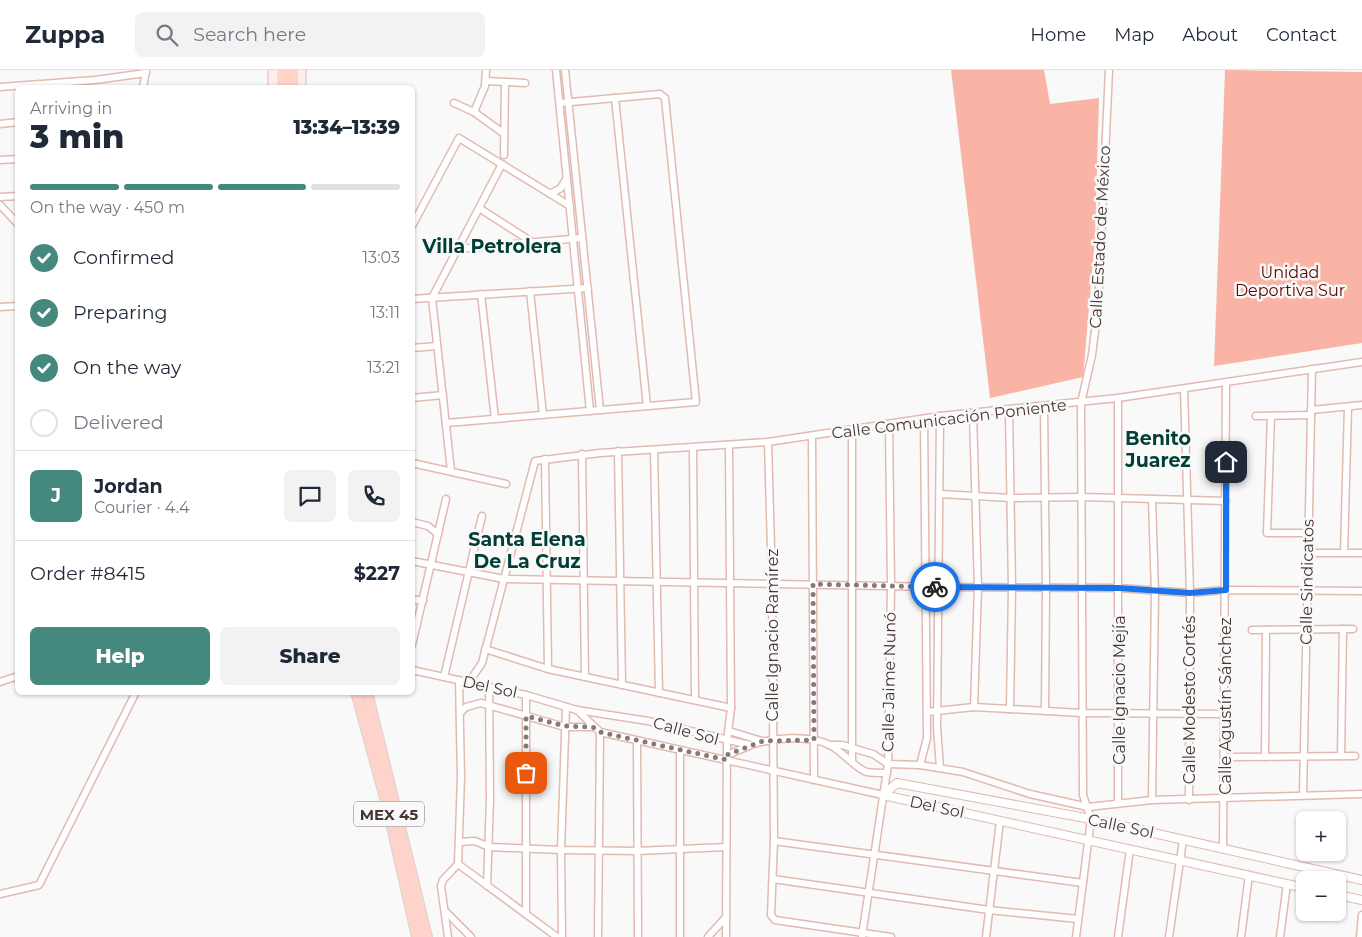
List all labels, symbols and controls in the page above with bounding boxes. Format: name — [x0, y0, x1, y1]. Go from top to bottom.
search box — [135, 12, 485, 57]
text: Zuppa — [25, 20, 105, 49]
icon: search — [153, 21, 181, 49]
text: Search here — [193, 23, 306, 46]
text: Home — [1030, 24, 1086, 46]
text: Map — [1114, 24, 1154, 46]
text: About — [1182, 24, 1238, 46]
text: Contact — [1266, 24, 1337, 46]
text: Arriving in — [30, 99, 112, 118]
text: 13:34–13:39 — [293, 116, 400, 139]
text: 3 min — [30, 117, 124, 156]
street label: Calle Estado de México — [1086, 145, 1114, 329]
text: On the way · 450 m — [30, 198, 185, 217]
district label: Villa Petrolera — [421, 235, 562, 258]
icon: check — [30, 244, 58, 272]
text: Confirmed — [73, 246, 174, 269]
text: 13:03 — [362, 248, 400, 267]
park label: Unidad Deportiva Sur — [1235, 263, 1345, 300]
icon: check — [30, 299, 58, 327]
text: Preparing — [73, 301, 168, 324]
text: 13:11 — [370, 303, 400, 322]
icon: check — [30, 354, 58, 382]
text: On the way — [73, 356, 181, 379]
text: 13:21 — [367, 358, 400, 377]
street label: Calle Comunicación Poniente — [831, 395, 1067, 443]
text: Delivered — [73, 411, 164, 434]
district label: Benito Juarez — [1124, 427, 1191, 472]
pin — [1205, 441, 1247, 483]
icon: home — [1212, 448, 1240, 476]
button: chat — [284, 470, 336, 522]
button: phone — [348, 470, 400, 522]
text: Jordan — [94, 475, 163, 498]
text: J — [51, 484, 61, 507]
text: Courier · 4.4 — [94, 498, 190, 517]
street label: Calle Sindicatos — [1296, 519, 1318, 645]
district label: Santa Elena De La Cruz — [468, 528, 586, 573]
street label: Calle Ignacio Ramírez — [763, 549, 782, 721]
text: Order #8415 — [30, 562, 145, 585]
text: $227 — [354, 562, 400, 585]
courier — [910, 562, 960, 612]
icon: bike — [921, 573, 949, 601]
street label: Calle Jaime Nunó — [878, 612, 900, 752]
street label: Calle Ignacio Mejía — [1110, 615, 1129, 765]
street label: Calle Modesto Cortés — [1180, 616, 1199, 784]
street label: Calle Agustín Sánchez — [1216, 617, 1235, 795]
button: Help — [30, 627, 210, 685]
button: Share — [220, 627, 400, 685]
street label: Del Sol — [461, 672, 519, 702]
street label: Calle Sol — [651, 713, 721, 749]
pin — [505, 752, 547, 794]
icon: bag — [512, 759, 540, 787]
street label: Del Sol — [908, 792, 966, 822]
road number: MEX 45 — [354, 802, 424, 826]
street label: Calle Sol — [1086, 810, 1156, 842]
map controls — [1296, 811, 1346, 921]
button: + — [1296, 811, 1346, 861]
button: − — [1296, 871, 1346, 921]

